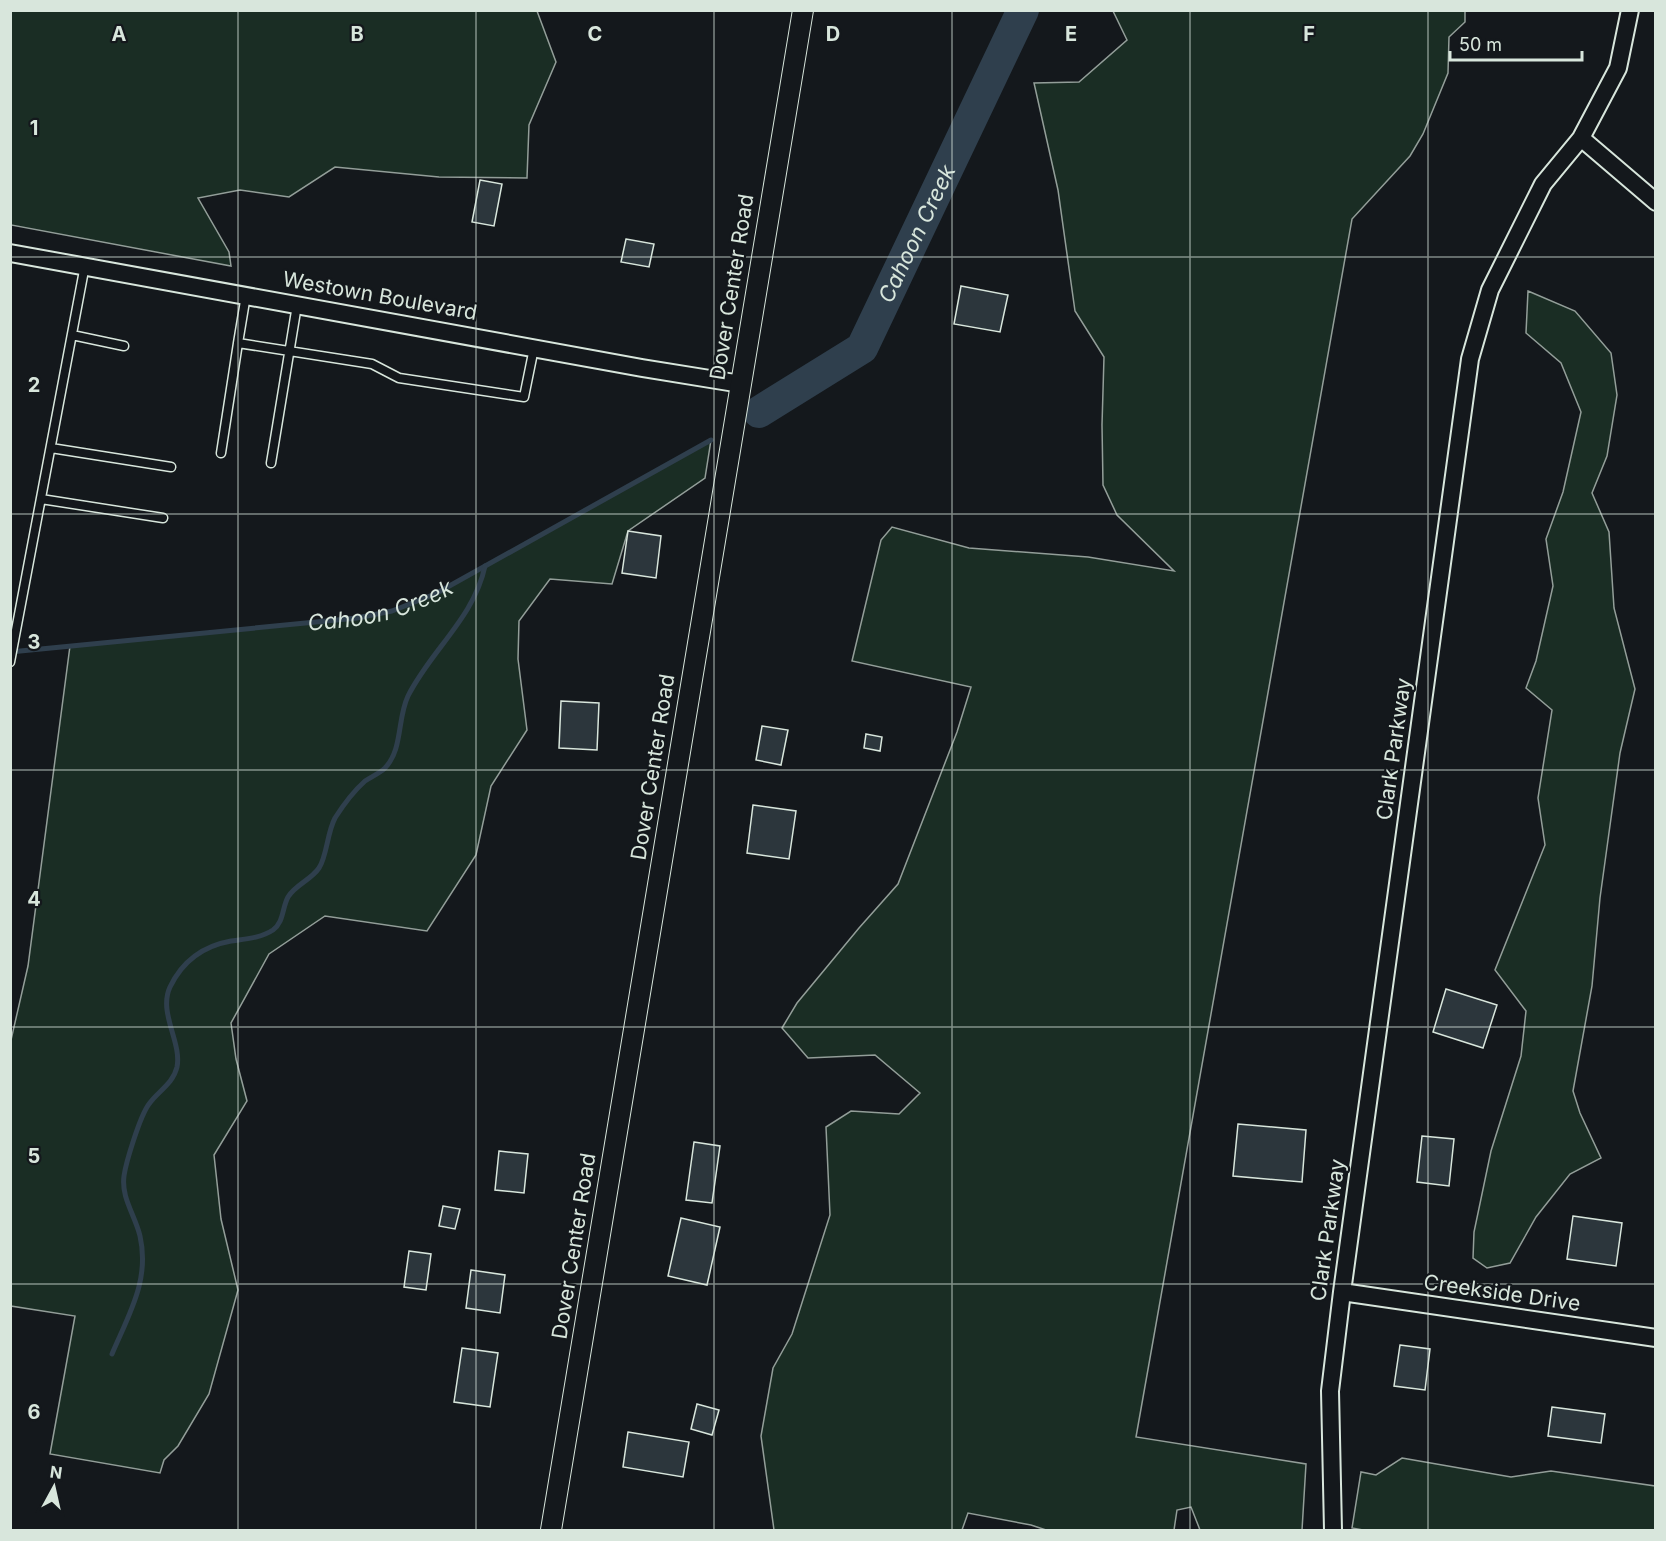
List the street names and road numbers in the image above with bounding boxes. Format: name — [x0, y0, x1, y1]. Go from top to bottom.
street label: Dover Center Road — [704, 192, 759, 382]
street label: Westown Boulevard — [281, 266, 479, 325]
street label: Dover Center Road — [625, 672, 680, 862]
street label: Clark Parkway — [1371, 676, 1416, 822]
street label: Dover Center Road — [546, 1151, 601, 1341]
street label: Clark Parkway — [1305, 1157, 1350, 1303]
street label: Creekside Drive — [1422, 1269, 1582, 1316]

